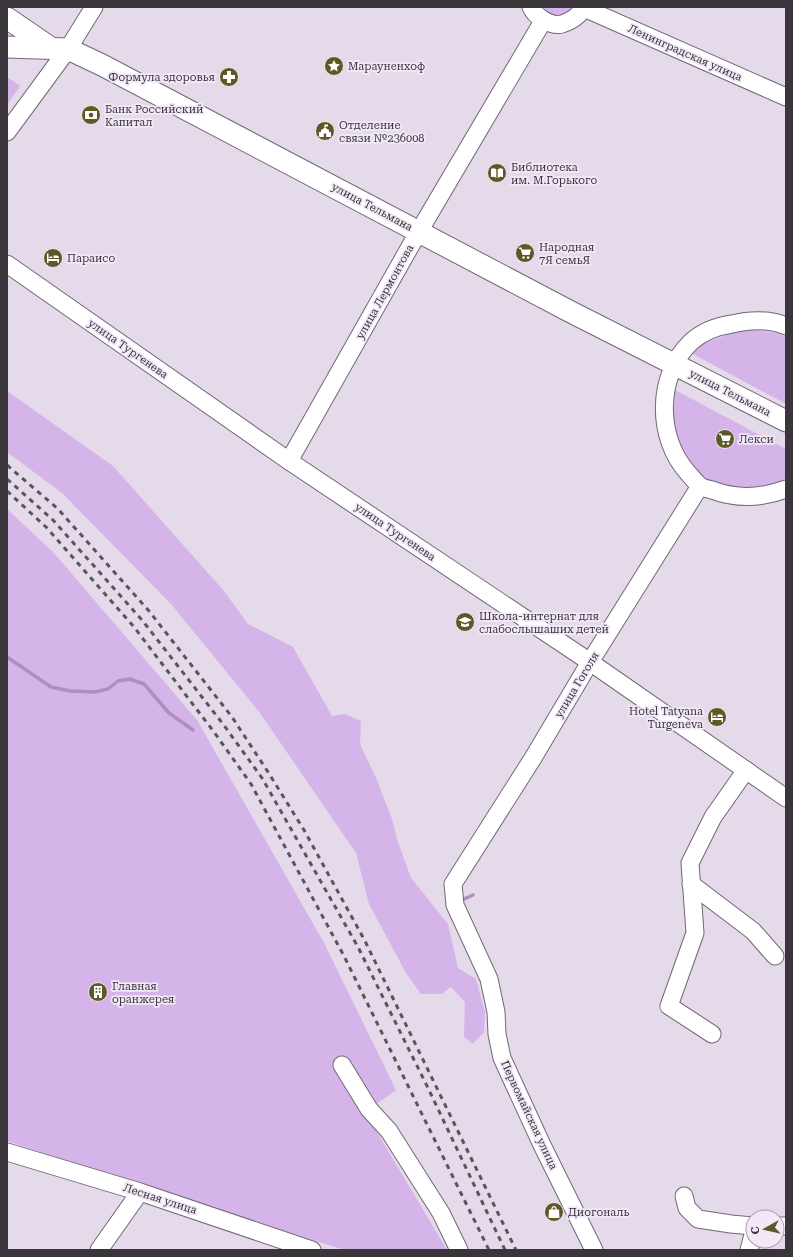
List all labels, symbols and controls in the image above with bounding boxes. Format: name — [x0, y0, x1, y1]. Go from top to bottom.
street label: Ленинградская улица — [626, 22, 744, 84]
place icon: Марауненхоф — [323, 55, 345, 77]
place label: Марауненхоф — [348, 60, 425, 73]
pharmacy icon: Формула здоровья — [218, 66, 240, 88]
place label: Формула здоровья — [109, 71, 215, 84]
place label: Банк Российский Капитал — [105, 103, 203, 129]
bank icon: Банк Российский Капитал — [80, 104, 102, 126]
place label: Отделение связи №236008 — [339, 119, 425, 145]
public building icon: Отделение связи №236008 — [314, 120, 336, 142]
place label: Библиотека им. М.Горького — [511, 161, 598, 187]
library icon: Библиотека им. М.Горького — [486, 162, 508, 184]
street label: улица Тельмана — [329, 180, 415, 234]
place label: Народная 7Я семьЯ — [539, 241, 594, 267]
street label: улица Лермонтова — [354, 242, 416, 342]
supermarket icon: Народная 7Я семьЯ — [514, 242, 536, 264]
hotel icon: Параисо — [42, 247, 64, 269]
place label: Параисо — [67, 252, 115, 265]
street label: улица Тургенева — [86, 317, 170, 381]
street label: улица Тельмана — [687, 367, 773, 419]
supermarket icon: Лекси — [714, 428, 736, 450]
place label: Лекси — [739, 433, 774, 446]
street label: улица Тургенева — [352, 500, 438, 564]
place label: Школа-интернат для слабослышаших детей — [479, 610, 609, 636]
school or university icon: Школа-интернат для слабослышаших детей — [454, 611, 476, 633]
street label: улица Гоголя — [552, 650, 602, 720]
place label: Hotel Tatyana Turgeneva — [629, 705, 703, 731]
hotel icon: Hotel Tatyana Turgeneva — [706, 706, 728, 728]
place label: Главная оранжерея — [112, 980, 174, 1006]
building icon: Главная оранжерея — [87, 981, 109, 1003]
street label: Первомайская улица — [498, 1058, 560, 1172]
street label: Лесная улица — [122, 1181, 198, 1217]
shop icon: Диогональ — [543, 1201, 565, 1223]
place label: Диогональ — [568, 1206, 629, 1219]
north arrow — [745, 1209, 785, 1249]
text: С — [749, 1225, 763, 1235]

